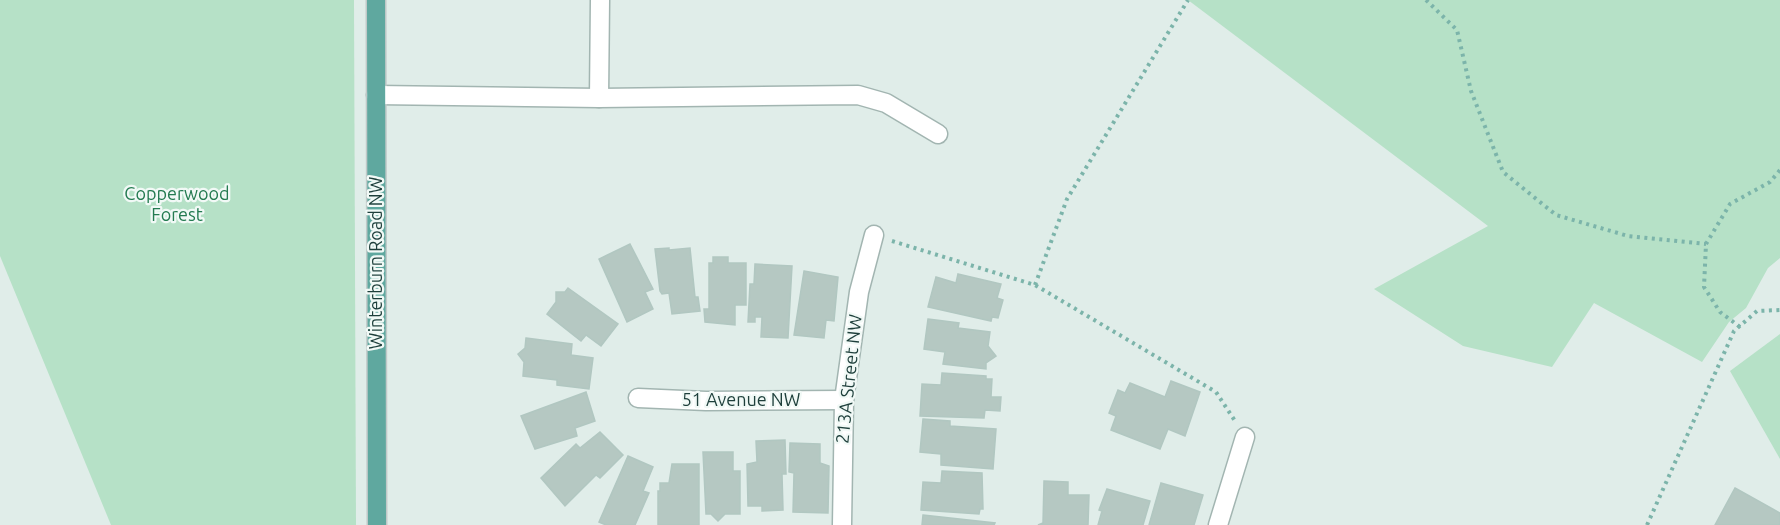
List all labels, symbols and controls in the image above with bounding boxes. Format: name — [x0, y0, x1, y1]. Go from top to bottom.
street label: Winterburn Road NW — [365, 176, 385, 349]
park label: Copperwood Forest — [124, 183, 230, 224]
street label: 213A Street NW — [831, 313, 865, 445]
street label: 51 Avenue NW — [682, 389, 801, 409]

